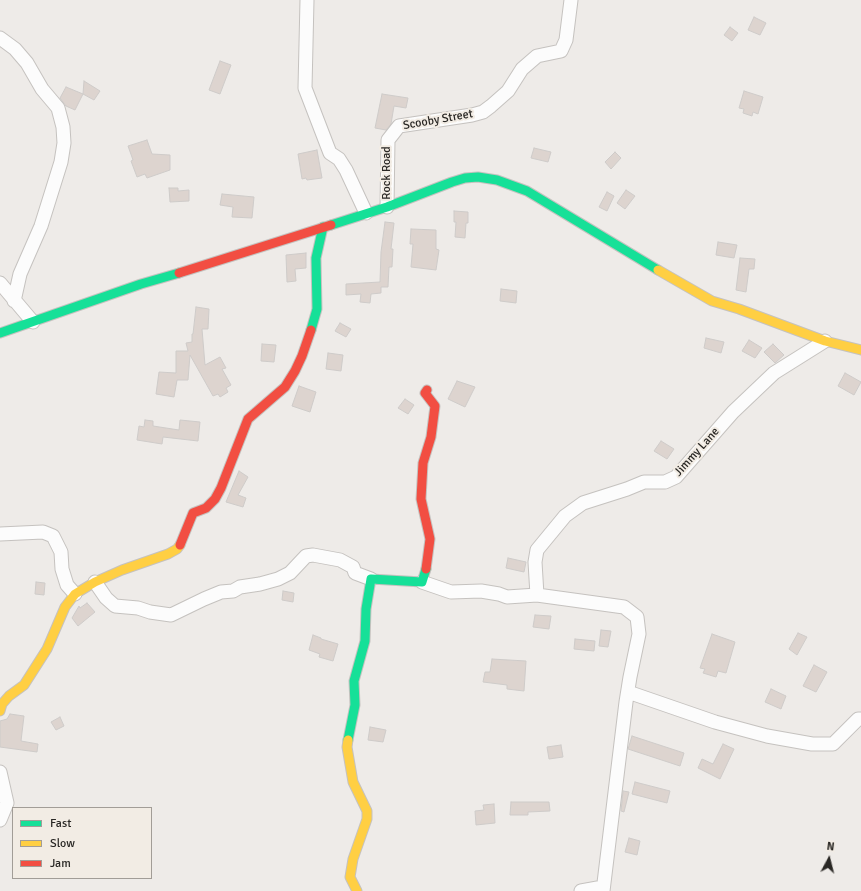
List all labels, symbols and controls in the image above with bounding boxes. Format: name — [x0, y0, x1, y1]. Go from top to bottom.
street label: Scooby Street — [402, 107, 474, 133]
street label: Rock Road — [380, 146, 394, 200]
street label: Jimmy Lane — [671, 425, 723, 479]
legend — [12, 807, 152, 879]
text: Fast — [50, 816, 71, 831]
text: Slow — [50, 836, 75, 851]
north arrow — [809, 839, 849, 879]
text: N — [826, 840, 835, 854]
text: Jam — [50, 856, 71, 871]

